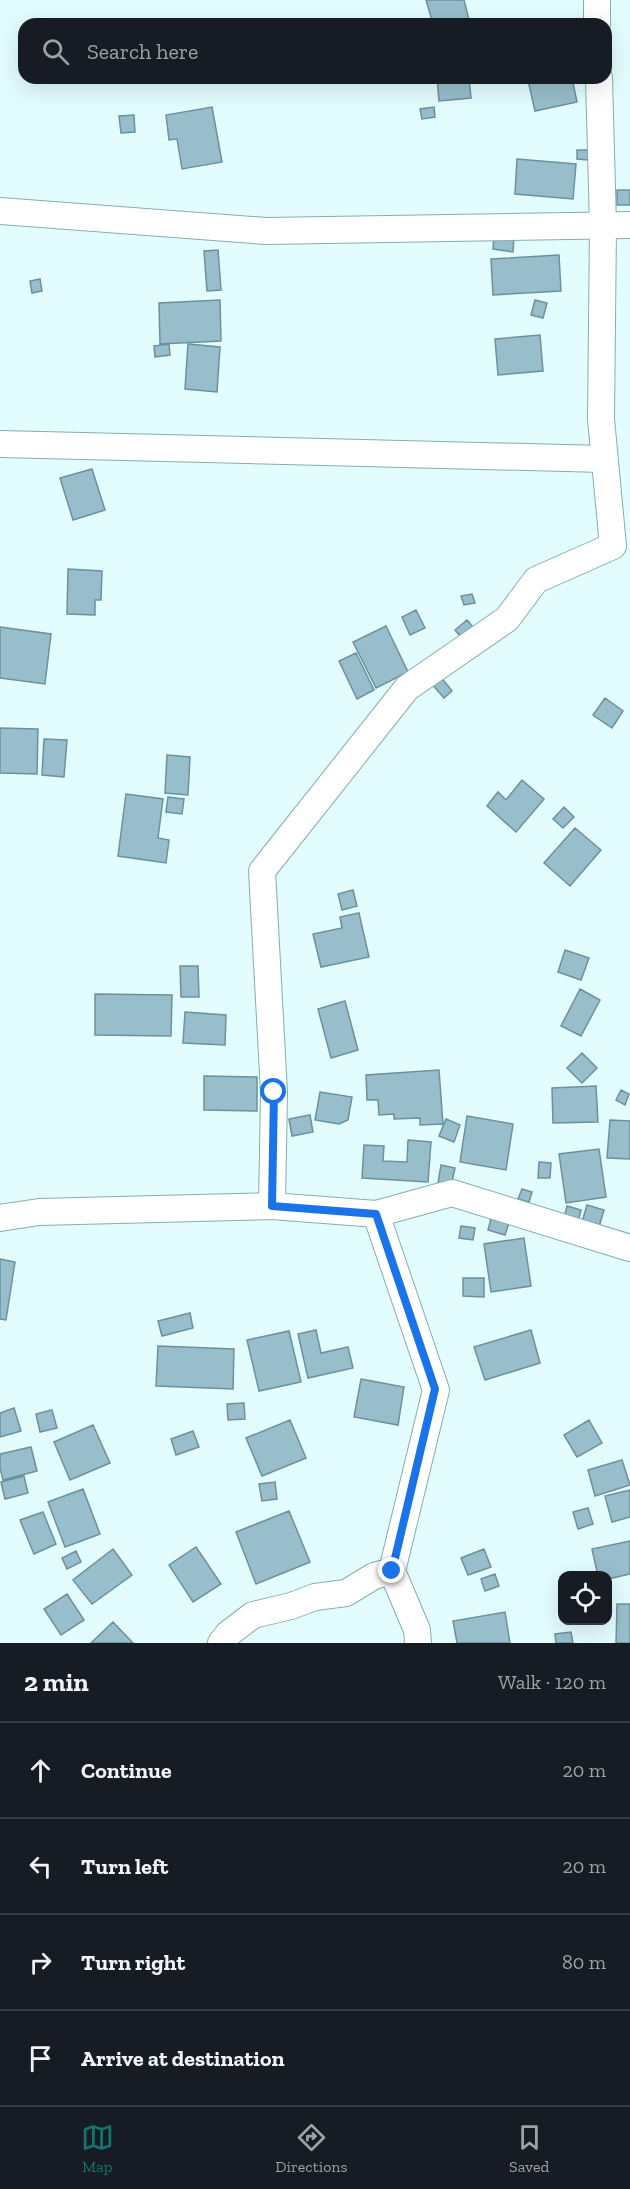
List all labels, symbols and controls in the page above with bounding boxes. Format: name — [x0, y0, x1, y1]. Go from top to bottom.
search box — [18, 18, 612, 84]
icon: search — [39, 35, 72, 68]
text: Search here — [87, 38, 198, 65]
route start — [260, 1078, 286, 1104]
route end — [378, 1557, 404, 1583]
map controls — [558, 1571, 612, 1625]
button: locate — [558, 1571, 612, 1625]
text: 2 min — [24, 1666, 89, 1698]
text: Walk · 120 m — [498, 1670, 606, 1694]
icon: ahead — [24, 1754, 57, 1787]
text: Continue — [81, 1757, 172, 1784]
text: 20 m — [562, 1758, 606, 1782]
icon: left — [24, 1850, 57, 1883]
text: Turn left — [81, 1853, 168, 1880]
text: 20 m — [562, 1854, 606, 1878]
icon: right — [24, 1946, 57, 1979]
text: Turn right — [81, 1949, 185, 1976]
text: 80 m — [562, 1950, 606, 1974]
icon: arrive — [24, 2042, 57, 2075]
text: Arrive at destination — [81, 2045, 284, 2072]
tab: Map — [81, 2121, 114, 2176]
tab: Directions — [275, 2121, 348, 2176]
tab: Saved — [509, 2121, 549, 2176]

